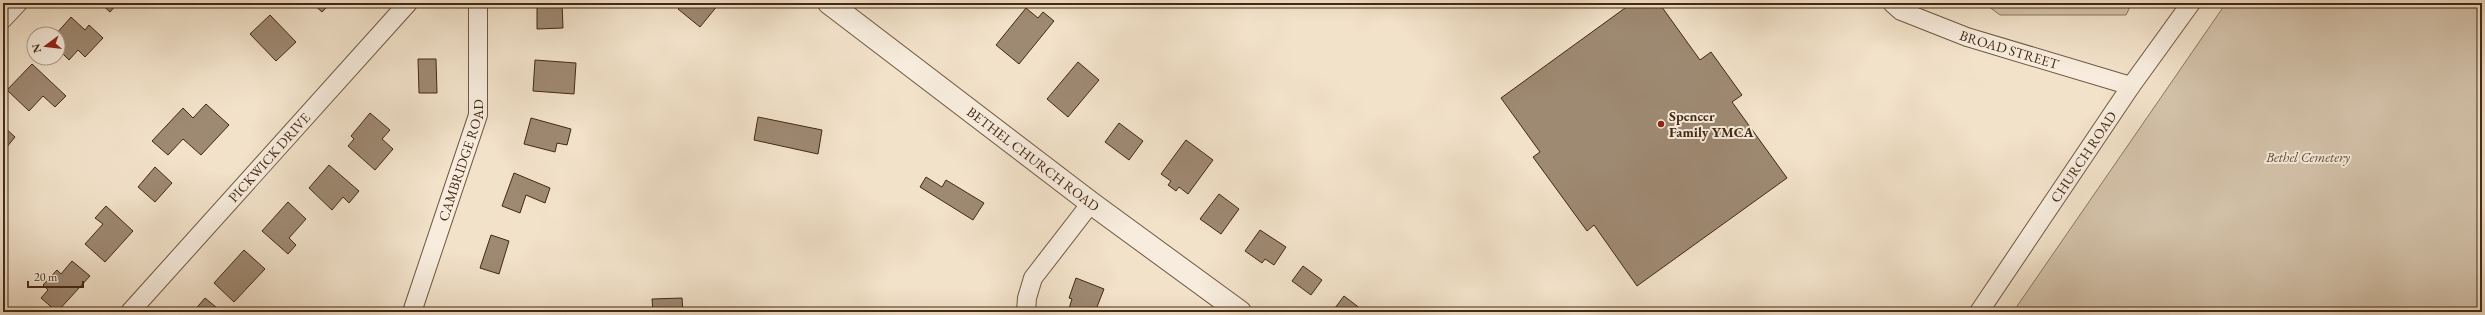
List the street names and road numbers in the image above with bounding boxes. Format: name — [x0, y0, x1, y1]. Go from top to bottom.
street label: BROAD STREET — [1957, 26, 2062, 73]
street label: CAMBRIDGE ROAD — [434, 99, 487, 223]
street label: BETHEL CHURCH ROAD — [963, 103, 1103, 215]
street label: CHURCH ROAD — [2046, 107, 2121, 206]
street label: PICKWICK DRIVE — [224, 109, 314, 206]

